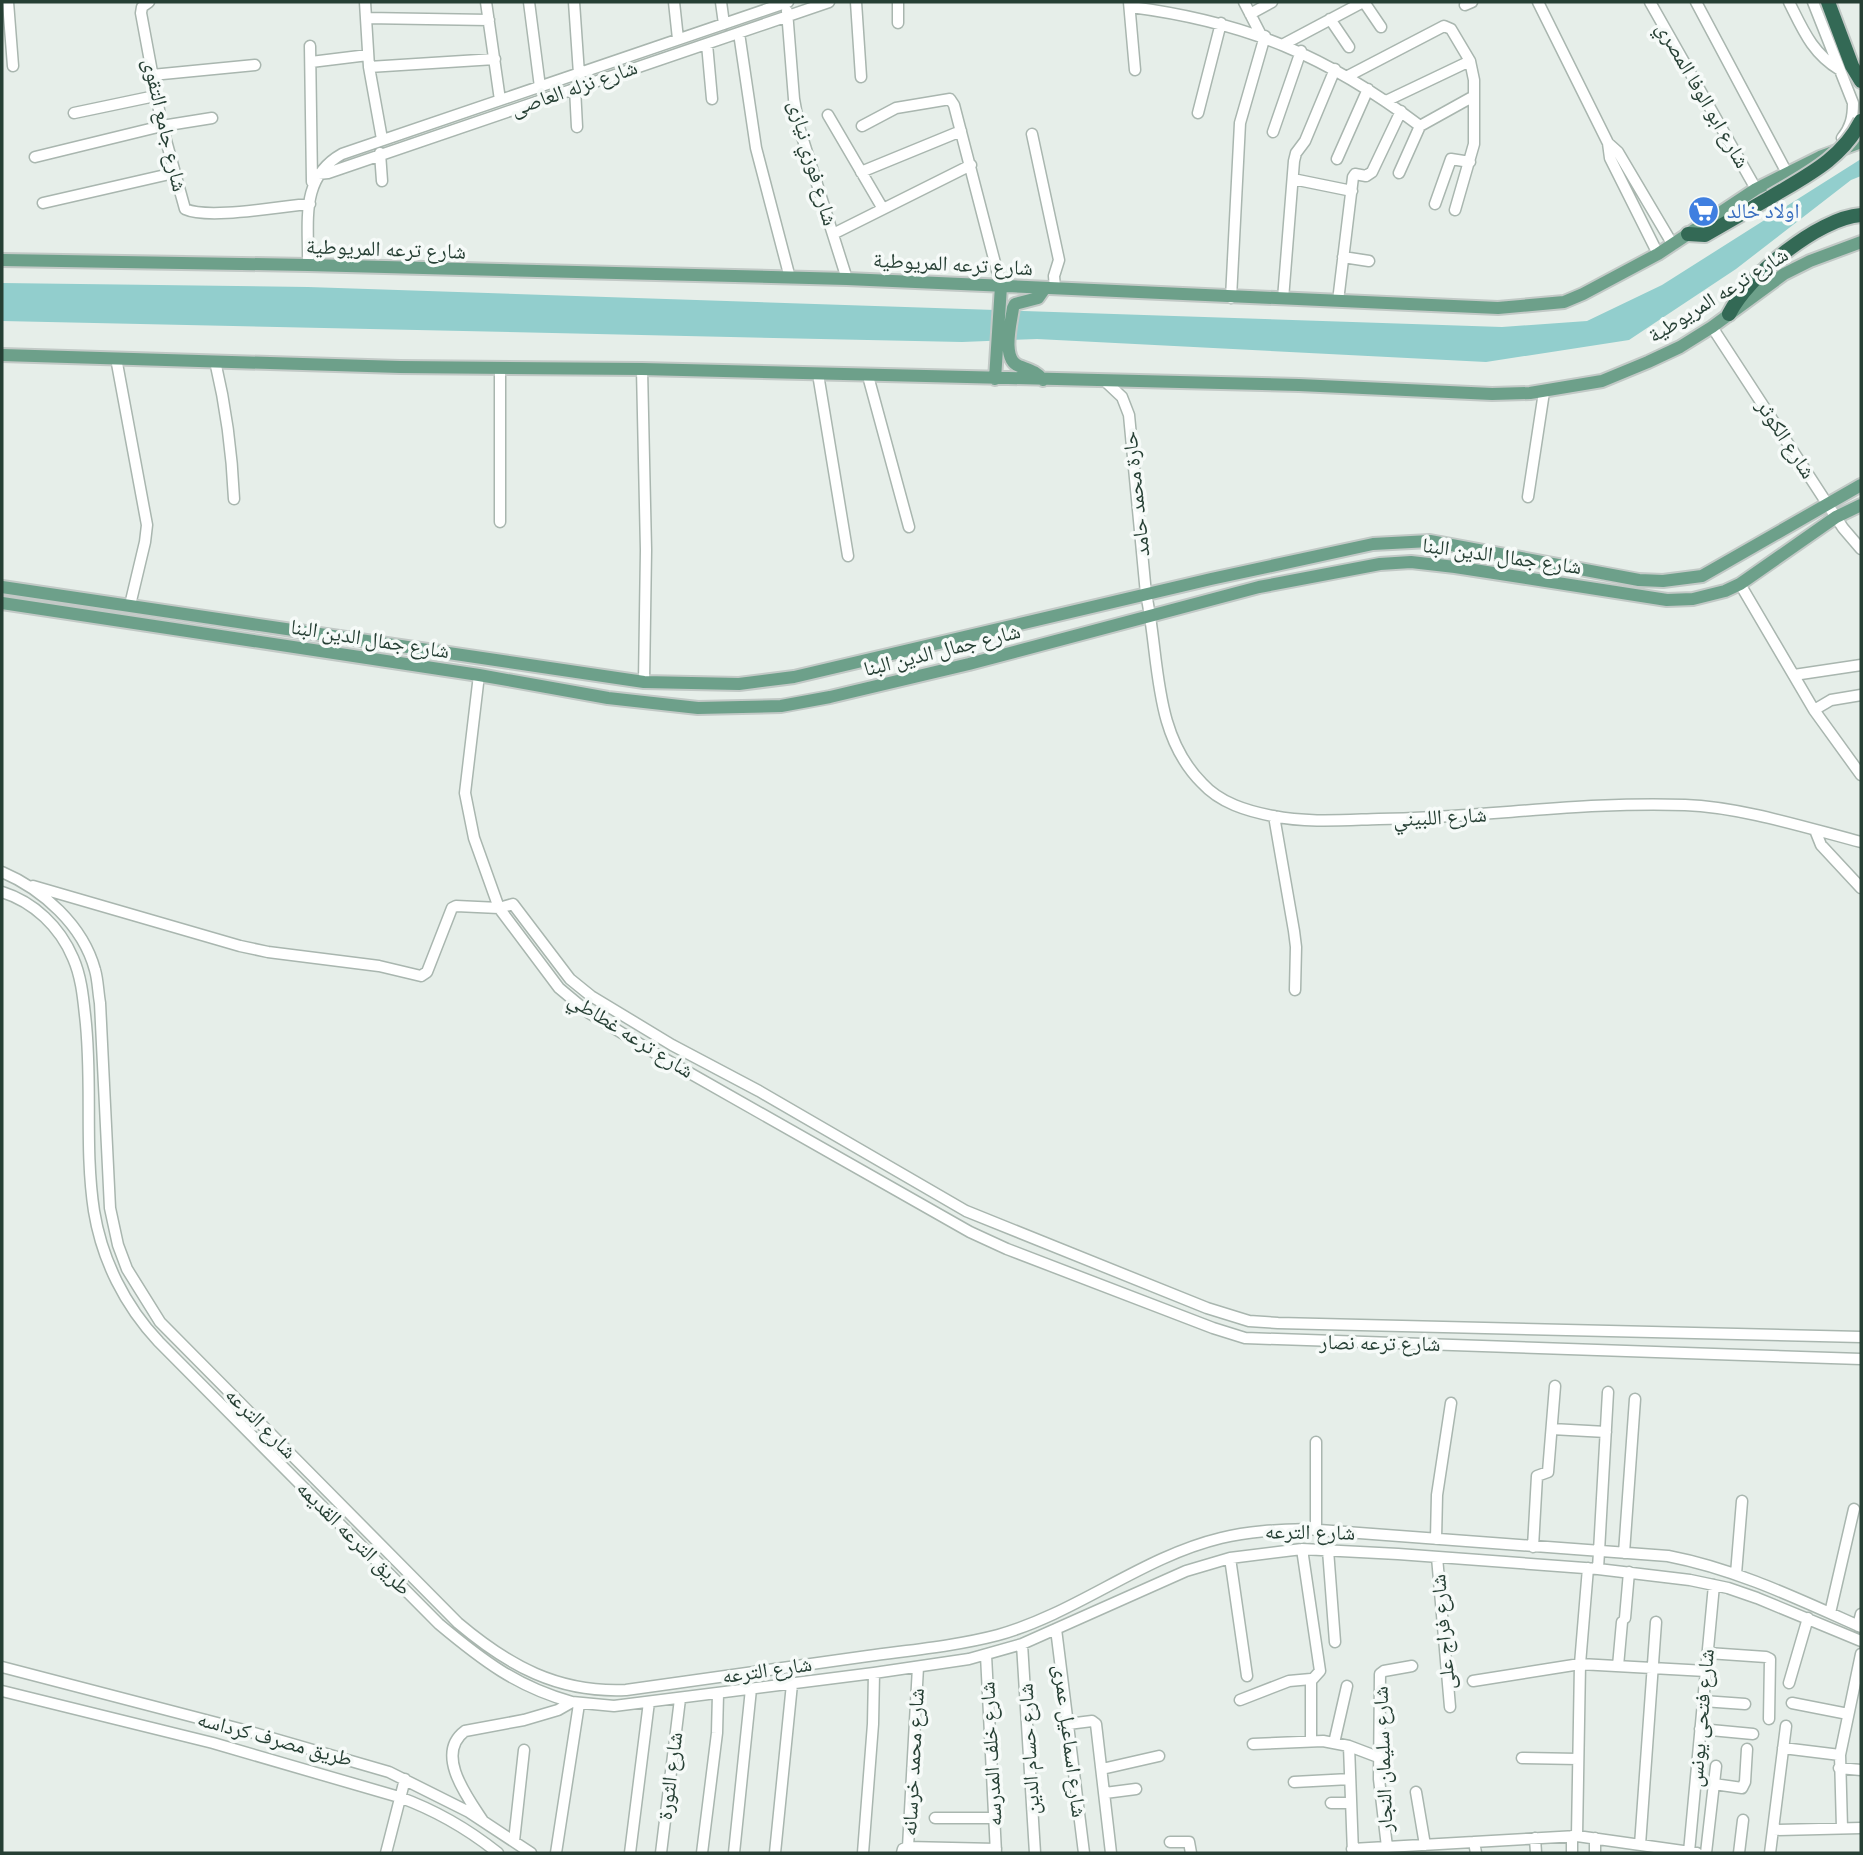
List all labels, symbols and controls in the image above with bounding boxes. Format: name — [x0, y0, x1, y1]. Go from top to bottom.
street label: شارع ابو الوفا المصري — [1648, 17, 1755, 174]
street label: شارع نزله العاصى — [507, 54, 641, 122]
street label: شارع جامع التقوى — [137, 56, 193, 194]
street label: شارع فوزي نيازى — [779, 97, 843, 230]
supermarket icon: اولاد خالد — [1687, 194, 1721, 228]
place label: اولاد خالد — [1727, 198, 1799, 224]
street label: شارع ترعه المريوطية — [306, 233, 466, 265]
street label: شارع ترعه المريوطية — [1643, 242, 1793, 348]
street label: شارع ترعه المريوطية — [872, 247, 1034, 281]
street label: شارع الكوثر — [1750, 394, 1821, 484]
street label: حارة محمد حامد — [1117, 430, 1155, 558]
street label: شارع جمال الدين البنا — [1421, 532, 1583, 580]
street label: شارع جمال الدين البنا — [289, 614, 451, 664]
street label: شارع جمال الدين البنا — [861, 618, 1023, 682]
street label: شارع اللبيني — [1393, 802, 1488, 836]
street label: شارع ترعه غطاطي — [562, 986, 699, 1087]
street label: شارع ترعه نصار — [1318, 1329, 1441, 1357]
street label: شارع الترعه — [220, 1382, 302, 1464]
street label: طريق الترعه القديمه — [291, 1475, 417, 1601]
street label: شارع الترعه — [1265, 1518, 1355, 1546]
street label: شارع فراج على — [1425, 1573, 1461, 1691]
street label: شارع فتحى يونس — [1682, 1648, 1720, 1788]
street label: شارع الترعه — [720, 1651, 814, 1689]
street label: شارع اسماعيل عمرى — [1048, 1663, 1092, 1819]
street label: شارع خلف المدرسه — [974, 1681, 1008, 1827]
street label: شارع حسام الدين — [1013, 1683, 1046, 1815]
street label: شارع سليمان النجار — [1367, 1686, 1399, 1833]
street label: شارع محمد خرسانه — [896, 1687, 930, 1837]
street label: طريق مصرف كرداسه — [195, 1706, 355, 1772]
street label: شارع الثورة — [652, 1731, 688, 1821]

